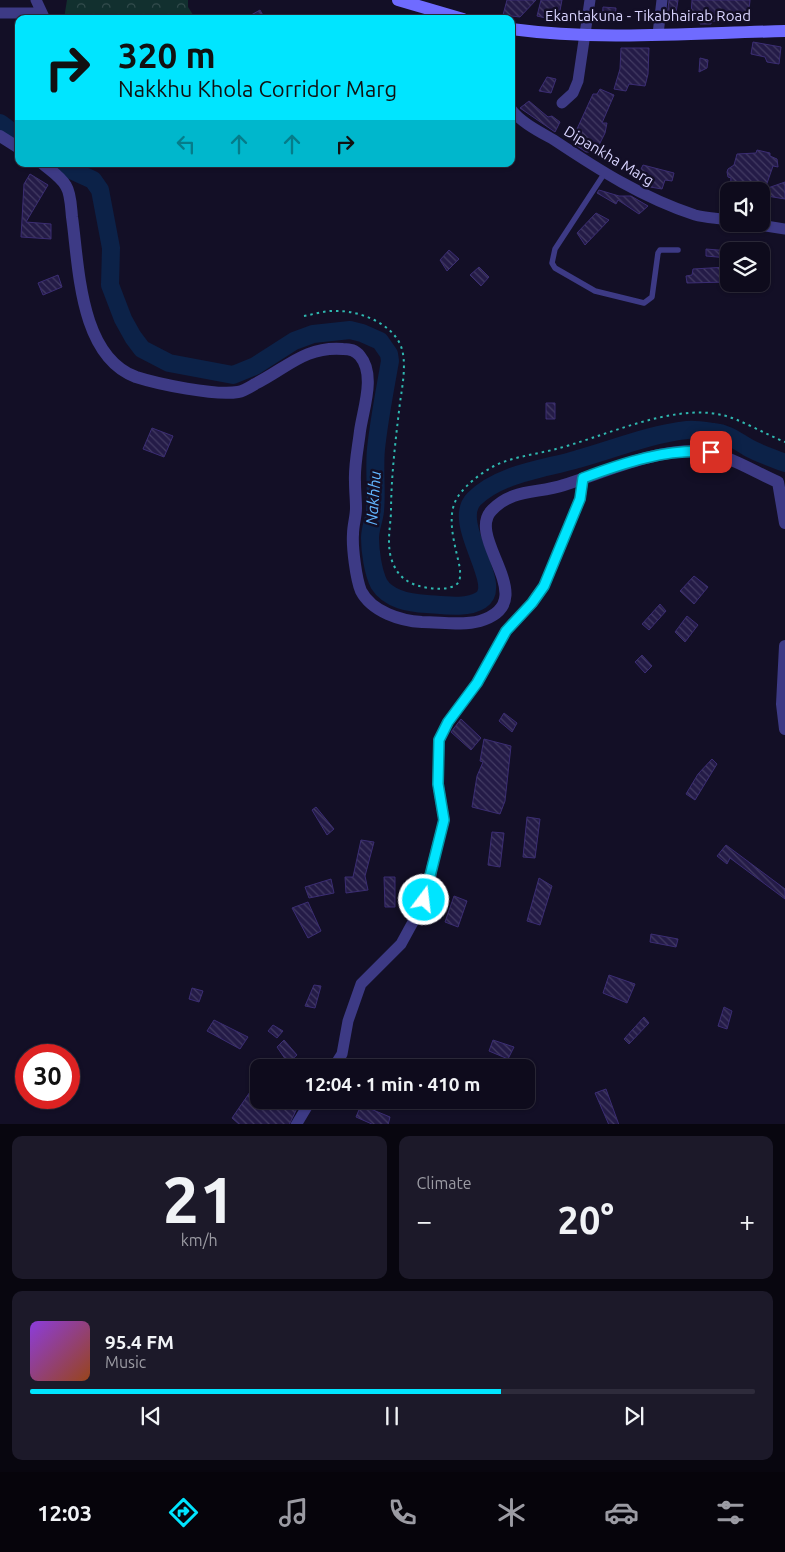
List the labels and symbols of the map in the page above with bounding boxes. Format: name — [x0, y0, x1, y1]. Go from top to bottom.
street label: Ekantakuna - Tikabhairab Road — [545, 7, 751, 24]
street label: Dipankha Marg — [561, 122, 657, 189]
pin — [690, 431, 732, 473]
water label: Nakhhu — [362, 470, 384, 526]
position arrow — [397, 873, 449, 925]
speed limit sign: 30 — [15, 1044, 80, 1109]

